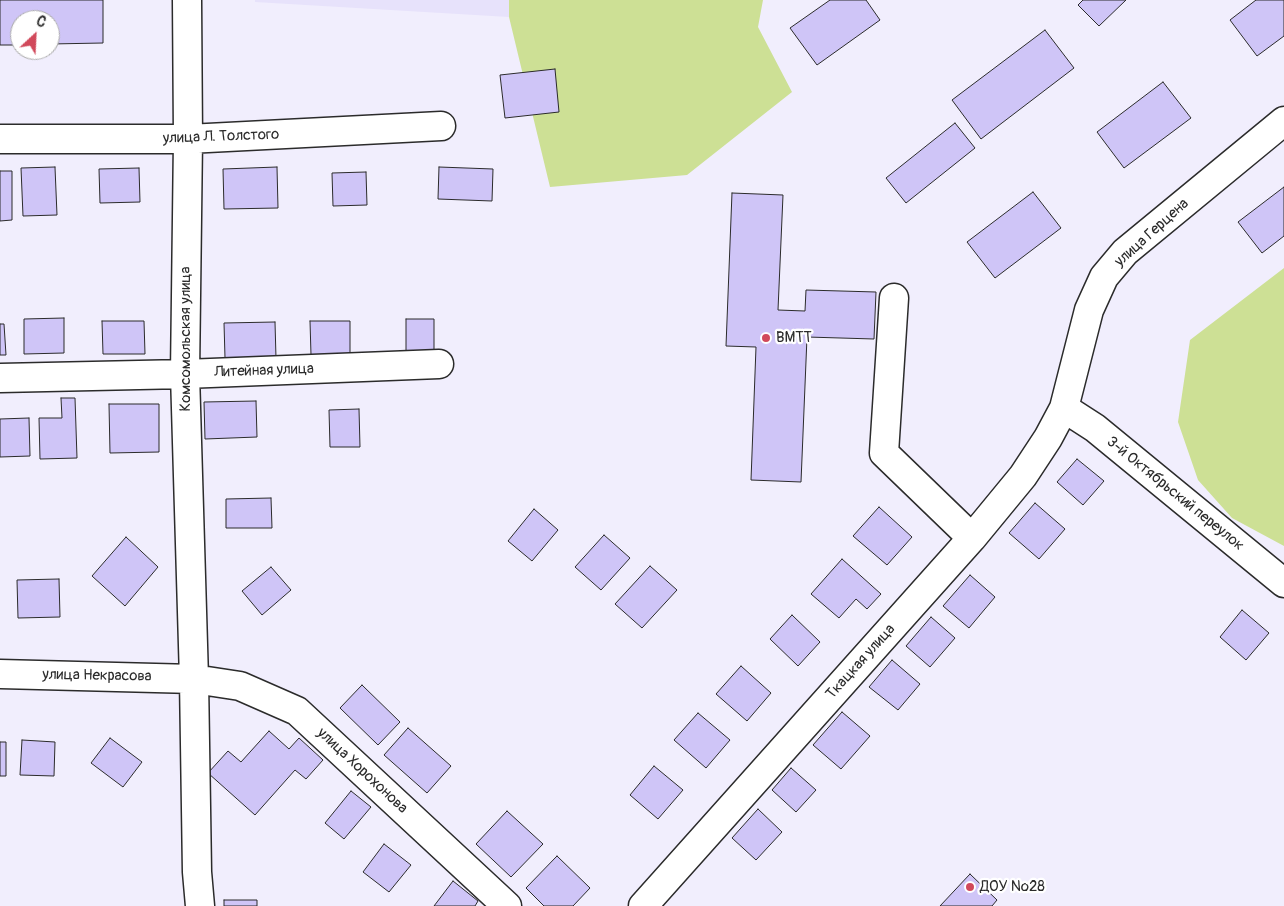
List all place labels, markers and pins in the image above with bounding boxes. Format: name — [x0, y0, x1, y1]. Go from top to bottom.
place label: ВМТТ — [776, 329, 812, 347]
marker: ВМТТ — [760, 332, 772, 344]
place label: ДОУ №28 — [980, 878, 1045, 896]
marker: ДОУ №28 — [964, 881, 976, 893]

